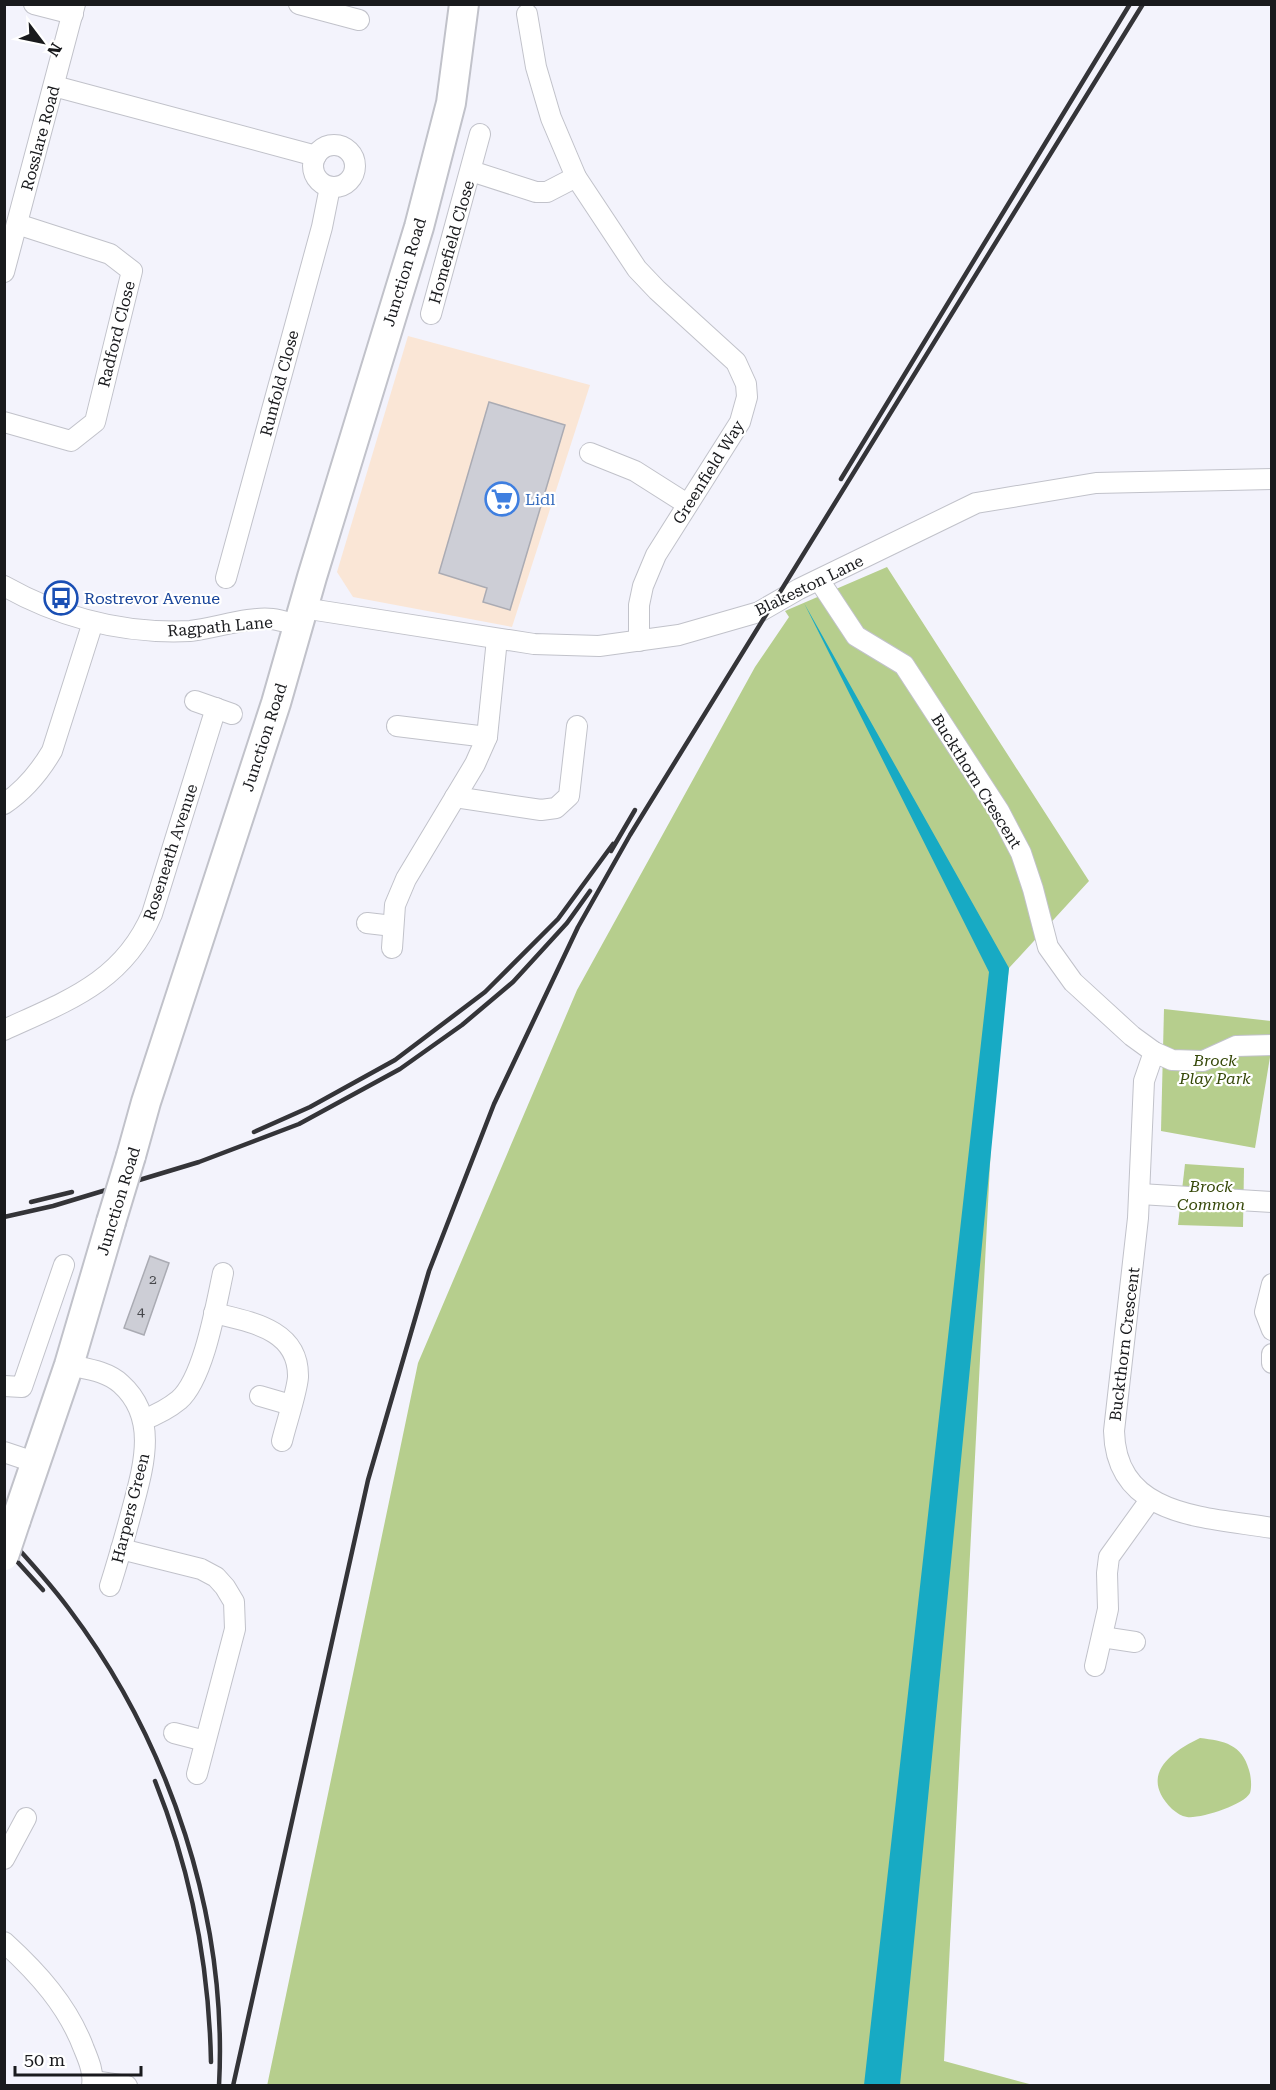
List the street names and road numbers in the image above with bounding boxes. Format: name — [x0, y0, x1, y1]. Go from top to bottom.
street label: Rosslare Road — [17, 84, 64, 193]
street label: Homefield Close — [425, 178, 478, 306]
street label: Junction Road — [379, 216, 430, 329]
street label: Radford Close — [94, 279, 139, 389]
street label: Runfold Close — [256, 328, 303, 438]
street label: Greenfield Way — [669, 416, 748, 528]
street label: Blakeston Lane — [752, 551, 867, 620]
street label: Ragpath Lane — [167, 612, 274, 641]
street label: Junction Road — [238, 681, 291, 794]
street label: Buckthorn Crescent — [927, 711, 1026, 852]
street label: Roseneath Avenue — [139, 781, 202, 923]
street label: Junction Road — [93, 1145, 144, 1258]
street label: Buckthorn Crescent — [1106, 1266, 1143, 1422]
street label: Harpers Green — [108, 1451, 153, 1565]

